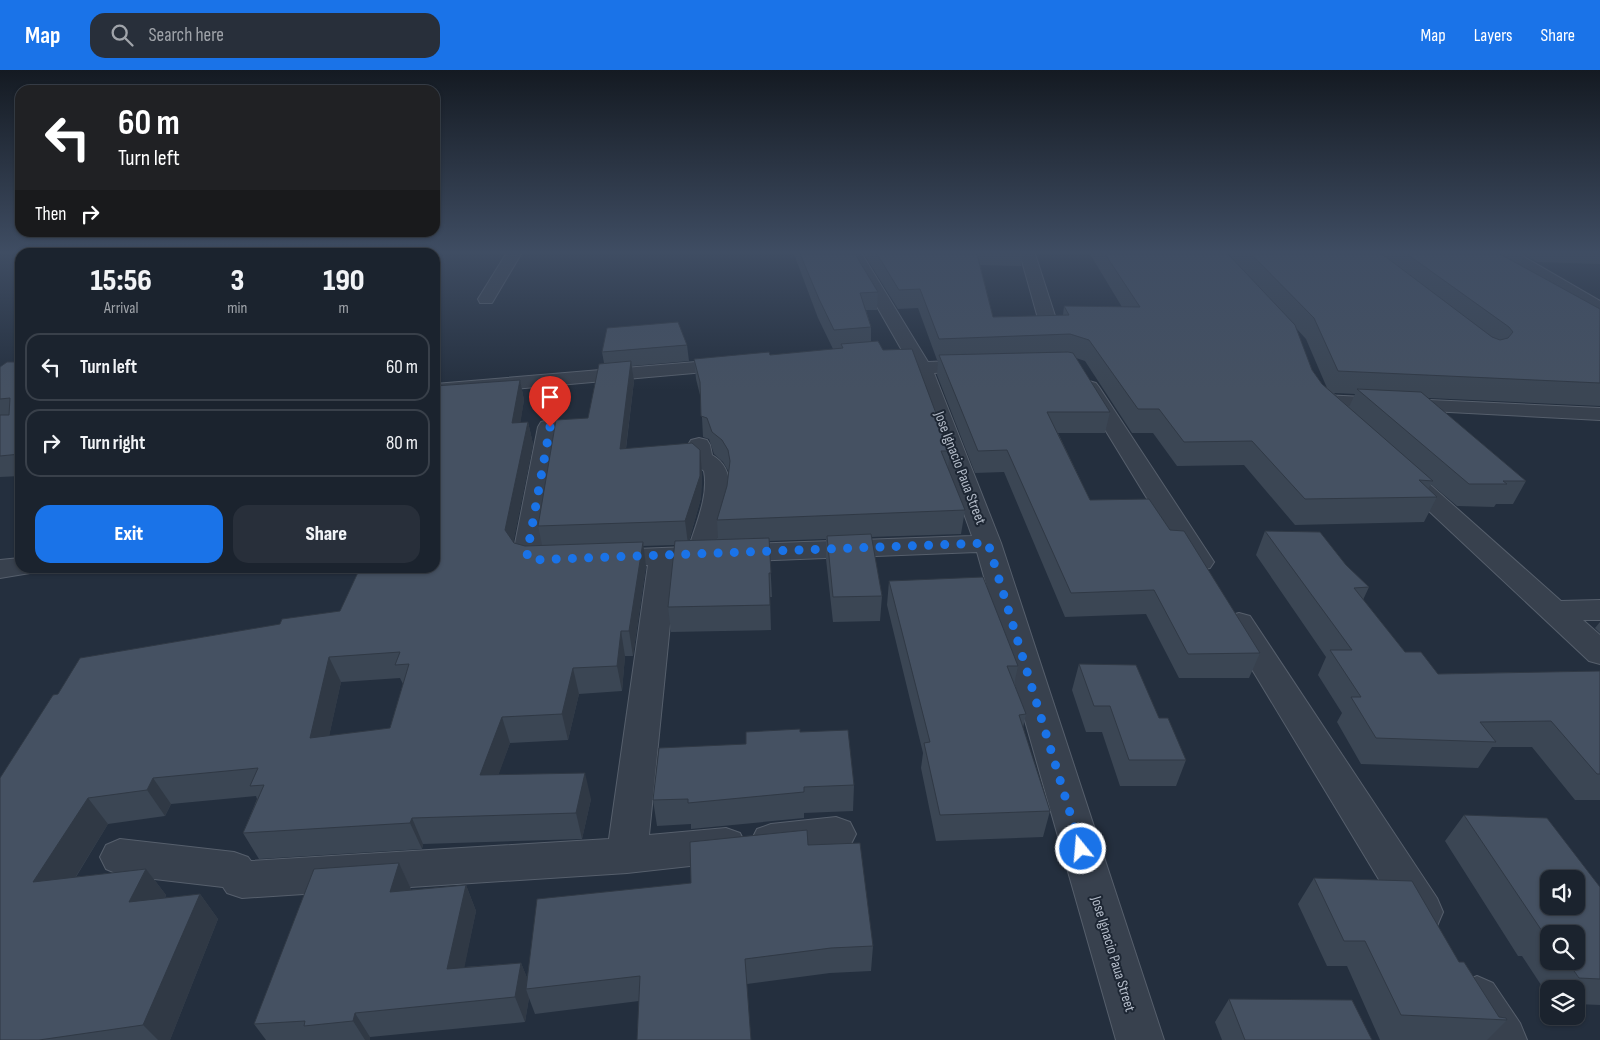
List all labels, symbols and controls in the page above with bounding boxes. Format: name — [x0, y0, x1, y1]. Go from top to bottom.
search box — [90, 13, 440, 58]
text: Map — [25, 21, 60, 50]
icon: search — [108, 21, 136, 49]
text: Search here — [148, 24, 224, 47]
text: Map — [1421, 25, 1446, 46]
text: Layers — [1474, 25, 1513, 46]
text: Share — [1541, 25, 1575, 46]
text: 60 m — [118, 102, 180, 145]
icon: left — [35, 105, 100, 170]
text: Turn left — [118, 145, 180, 172]
icon: right — [76, 200, 104, 228]
text: Then — [35, 203, 66, 226]
text: 15:56 — [90, 263, 152, 299]
text: 3 — [230, 263, 244, 299]
text: 190 — [323, 263, 365, 299]
text: Arrival — [104, 299, 138, 318]
text: min — [227, 299, 247, 318]
text: m — [339, 299, 349, 318]
icon: left — [37, 353, 65, 381]
text: Turn left — [80, 356, 137, 379]
text: 60 m — [386, 356, 418, 379]
pin — [529, 376, 571, 427]
icon: arrive — [536, 383, 564, 411]
street label: Jose Ignacio Paua Street — [929, 408, 990, 528]
icon: right — [37, 429, 65, 457]
text: Turn right — [80, 432, 145, 455]
text: 80 m — [386, 432, 418, 455]
button: Exit — [35, 505, 223, 563]
button: Share — [233, 505, 420, 563]
position arrow — [1054, 822, 1106, 874]
map controls — [1540, 870, 1585, 1025]
button: sound — [1540, 870, 1585, 915]
street label: Jose Ignacio Paua Street — [1086, 893, 1140, 1014]
button: search — [1540, 925, 1585, 970]
button: layers — [1540, 980, 1585, 1025]

